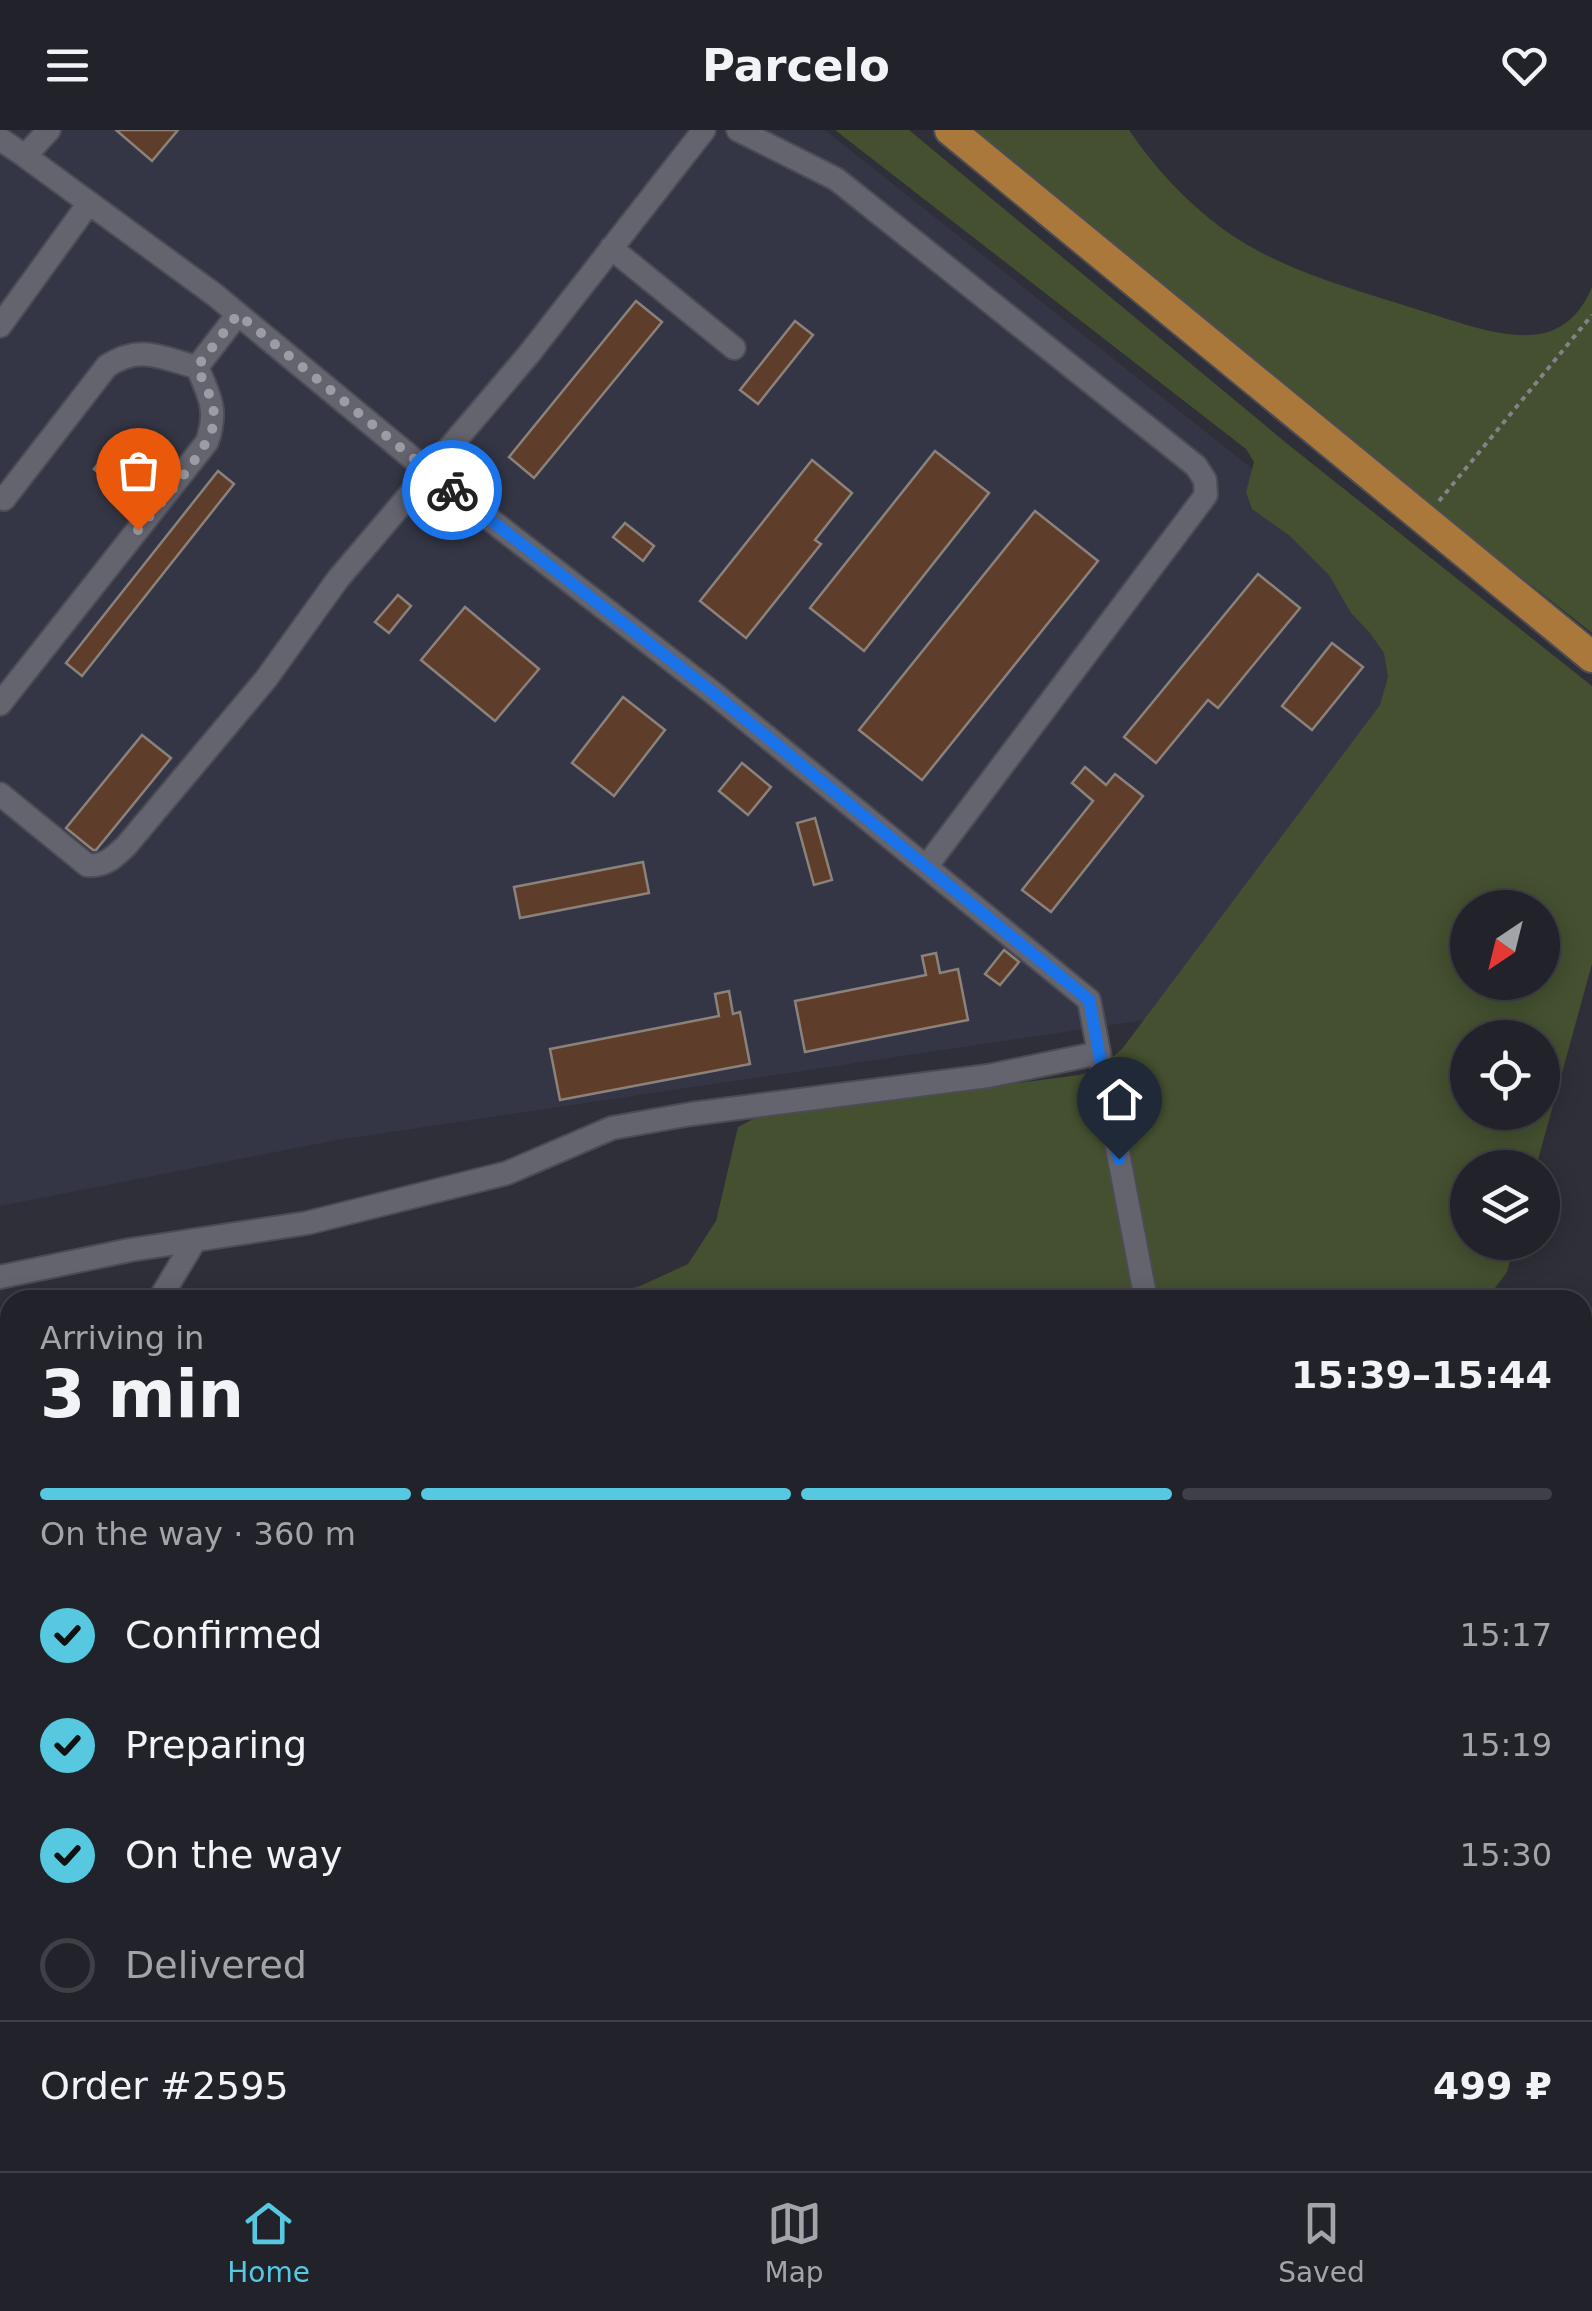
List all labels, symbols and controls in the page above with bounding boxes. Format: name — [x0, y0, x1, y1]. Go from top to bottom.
icon: menu — [40, 38, 95, 93]
icon: heart — [1497, 38, 1552, 93]
text: Parcelo — [702, 39, 890, 92]
pin — [96, 428, 181, 531]
courier — [402, 440, 502, 540]
icon: bag — [111, 443, 166, 498]
icon: bike — [425, 463, 480, 518]
north arrow — [1450, 890, 1560, 1000]
map controls — [1450, 890, 1560, 1260]
button: locate — [1450, 1020, 1560, 1130]
pin — [1077, 1057, 1162, 1160]
icon: home — [1092, 1072, 1147, 1127]
button: layers — [1450, 1150, 1560, 1260]
text: Arriving in — [40, 1319, 204, 1357]
text: 15:39–15:44 — [1291, 1353, 1552, 1397]
text: 3 min — [40, 1357, 244, 1432]
text: On the way · 360 m — [40, 1515, 356, 1553]
icon: check — [40, 1608, 95, 1663]
text: Confirmed — [125, 1613, 322, 1657]
text: 15:17 — [1460, 1616, 1552, 1654]
icon: check — [40, 1718, 95, 1773]
text: Preparing — [125, 1723, 307, 1767]
text: 15:19 — [1460, 1726, 1552, 1764]
icon: check — [40, 1828, 95, 1883]
text: On the way — [125, 1833, 342, 1877]
text: 15:30 — [1460, 1836, 1552, 1874]
text: Delivered — [125, 1943, 307, 1987]
text: Order #2595 — [40, 2064, 289, 2108]
text: 499 ₽ — [1433, 2064, 1552, 2108]
tab: Home — [227, 2196, 310, 2289]
tab: Map — [765, 2196, 824, 2289]
tab: Saved — [1278, 2196, 1365, 2289]

